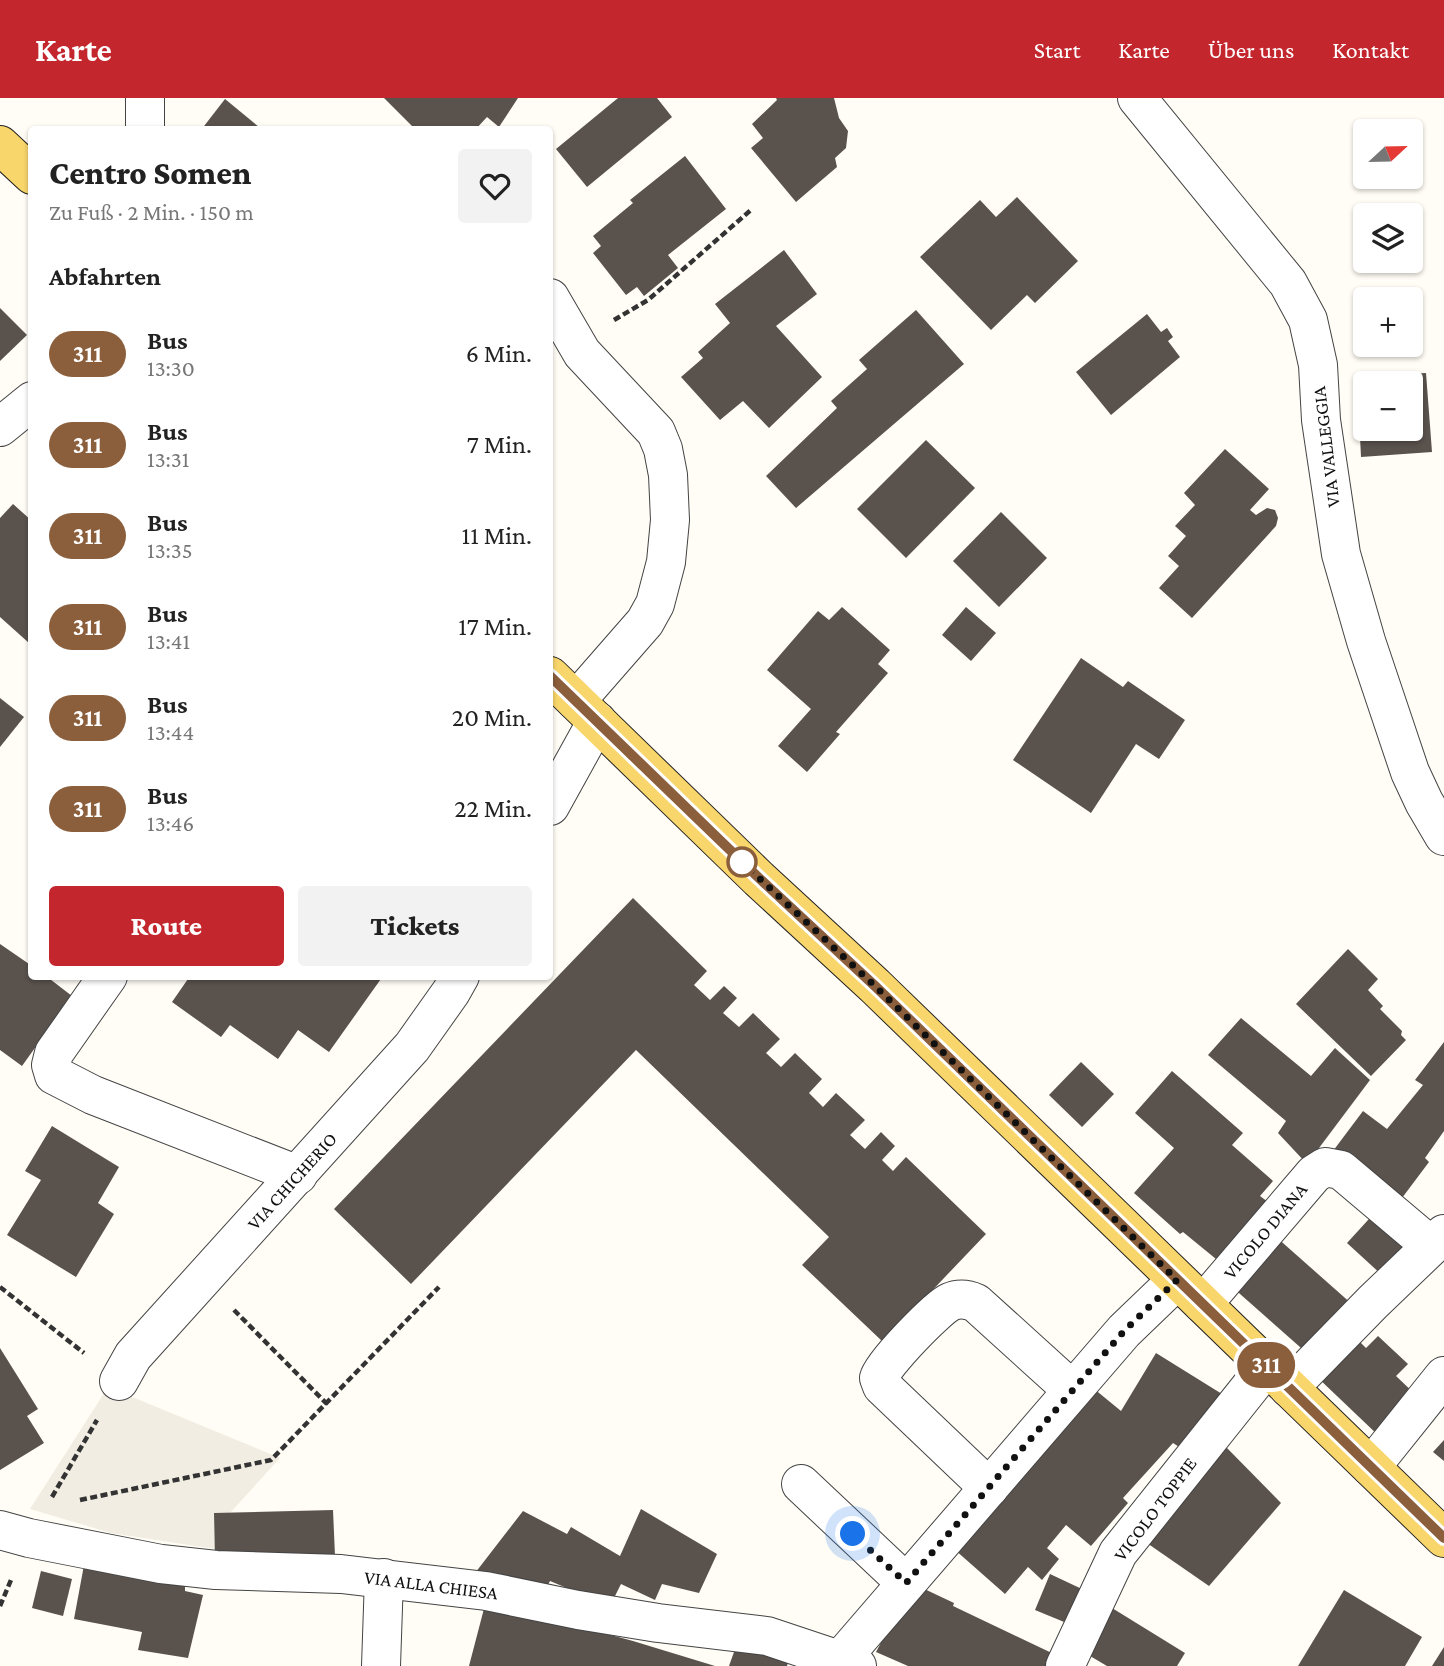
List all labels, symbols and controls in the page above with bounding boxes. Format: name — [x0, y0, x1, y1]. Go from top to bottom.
text: Karte — [35, 31, 112, 68]
text: Start — [1034, 36, 1080, 63]
text: Karte — [1118, 36, 1170, 63]
text: Über uns — [1208, 36, 1294, 63]
text: Kontakt — [1332, 36, 1409, 63]
north arrow — [1353, 119, 1423, 189]
map controls — [1353, 119, 1423, 441]
button: heart — [458, 149, 532, 223]
text: Centro Somen — [49, 154, 251, 191]
text: Zu Fuß · 2 Min. · 150 m — [49, 199, 254, 225]
button: layers — [1353, 203, 1423, 273]
text: Abfahrten — [49, 262, 161, 291]
button: + — [1353, 287, 1423, 357]
text: Bus — [147, 326, 188, 355]
text: 6 Min. — [466, 339, 532, 368]
text: 311 — [73, 340, 102, 367]
text: 13:30 — [147, 355, 195, 381]
button: − — [1353, 371, 1423, 441]
street label: VIA VALLEGGIA — [1308, 385, 1344, 509]
text: Bus — [147, 417, 188, 446]
text: 7 Min. — [467, 430, 532, 459]
text: 311 — [73, 431, 102, 458]
text: 13:31 — [147, 446, 189, 472]
text: Bus — [147, 508, 188, 537]
text: 11 Min. — [462, 521, 532, 550]
text: 311 — [73, 522, 102, 549]
text: 13:35 — [147, 537, 193, 563]
text: Bus — [147, 599, 188, 628]
text: 17 Min. — [458, 612, 532, 641]
text: 311 — [73, 613, 102, 640]
text: 13:41 — [147, 628, 190, 654]
text: Bus — [147, 690, 188, 719]
text: 20 Min. — [452, 703, 532, 732]
text: 311 — [73, 704, 102, 731]
text: 13:44 — [147, 719, 194, 745]
text: Bus — [147, 781, 188, 810]
text: 22 Min. — [454, 794, 532, 823]
text: 311 — [73, 795, 102, 822]
text: 13:46 — [147, 810, 194, 836]
unlabelled marker — [727, 847, 757, 877]
button: Route — [49, 886, 284, 966]
button: Tickets — [298, 886, 532, 966]
street label: VIA CHICHERIO — [243, 1128, 341, 1234]
street label: VICOLO DIANA — [1219, 1179, 1311, 1283]
line badge: 311 — [1226, 1342, 1306, 1388]
text: 311 — [1251, 1351, 1281, 1378]
street label: VICOLO TOPPIE — [1109, 1453, 1201, 1565]
your location — [835, 1516, 870, 1551]
street label: VIA ALLA CHIESA — [363, 1566, 499, 1604]

